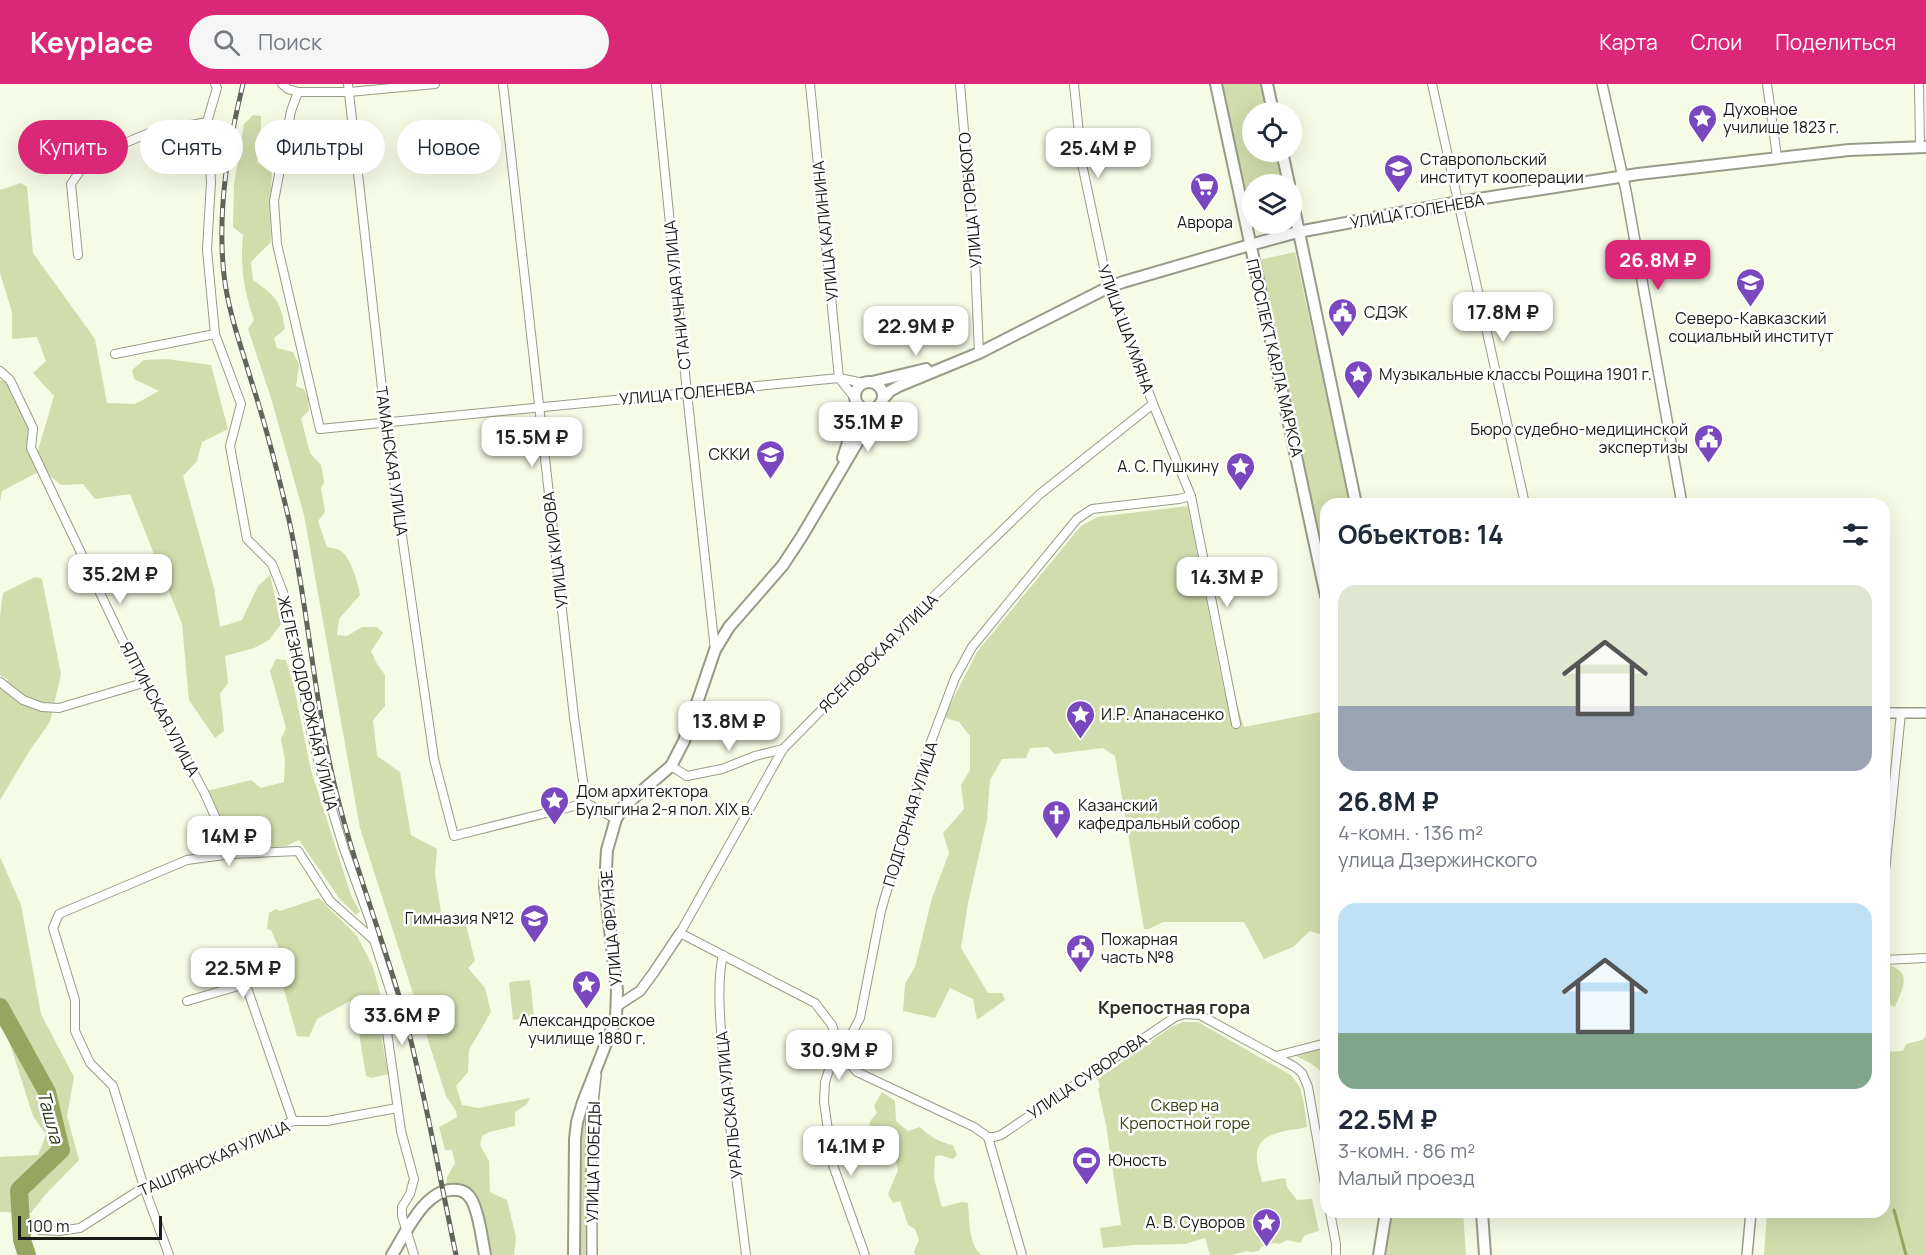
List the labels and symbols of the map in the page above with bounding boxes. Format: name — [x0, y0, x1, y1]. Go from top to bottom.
place label: Духовное училище 1823 г. — [1723, 98, 1839, 138]
place icon: Духовное училище 1823 г. — [1686, 102, 1718, 144]
pin: 25.4M ₽ — [1043, 128, 1153, 179]
street label: УЛИЦА ГОРЬКОГО — [953, 131, 987, 269]
place label: Ставропольский институт кооперации — [1420, 148, 1584, 188]
school or university icon: Ставропольский институт кооперации — [1383, 152, 1415, 194]
street label: УЛИЦА КАЛИНИНА — [807, 160, 843, 302]
supermarket icon: Аврора — [1189, 170, 1221, 212]
street label: УЛИЦА ГОЛЕНЕВА — [1348, 188, 1486, 234]
place label: Аврора — [1177, 211, 1233, 233]
street label: СТАНИЧНАЯ УЛИЦА — [658, 219, 696, 371]
pin: 26.8M ₽ — [1603, 240, 1713, 291]
street label: ПРОСПЕКТ КАРЛА МАРКСА — [1241, 257, 1309, 459]
street label: УЛИЦА ШАУМЯНА — [1093, 262, 1159, 396]
school or university icon: Северо-Кавказский социальный институт — [1735, 266, 1767, 308]
pin: 17.8M ₽ — [1448, 292, 1558, 343]
public building icon: СДЭК — [1327, 296, 1359, 338]
place label: СДЭК — [1364, 301, 1408, 323]
pin: 22.9M ₽ — [861, 306, 971, 357]
place label: Северо-Кавказский социальный институт — [1669, 307, 1833, 347]
place icon: Музыкальные классы Рощина 1901 г. — [1342, 358, 1374, 400]
place label: Музыкальные классы Рощина 1901 г. — [1379, 363, 1652, 385]
street label: УЛИЦА ГОЛЕНЕВА — [618, 376, 756, 410]
street label: ТАМАНСКАЯ УЛИЦА — [371, 385, 413, 537]
pin: 35.1M ₽ — [813, 402, 923, 453]
pin: 15.5M ₽ — [477, 417, 587, 468]
place label: Бюро судебно-медицинской экспертизы — [1470, 418, 1688, 458]
public building icon: Бюро судебно-медицинской экспертизы — [1693, 422, 1725, 464]
school or university icon: СККИ — [755, 438, 787, 480]
place label: СККИ — [709, 443, 750, 465]
place icon: А. С. Пушкину — [1224, 450, 1256, 492]
place label: А. С. Пушкину — [1117, 455, 1220, 477]
street label: УЛИЦА КИРОВА — [537, 490, 573, 610]
pin: 35.2M ₽ — [65, 554, 175, 605]
pin: 14.3M ₽ — [1172, 557, 1282, 608]
street label: ЯСЕНОВСКАЯ УЛИЦА — [814, 589, 942, 717]
street label: ЖЕЛЕЗНОДОРОЖНАЯ УЛИЦА — [273, 593, 343, 813]
street label: ЯЛТИНСКАЯ УЛИЦА — [115, 638, 205, 780]
place icon: И.Р. Апанасенко — [1064, 698, 1096, 740]
pin: 13.8M ₽ — [674, 701, 784, 752]
place label: И.Р. Апанасенко — [1101, 703, 1224, 725]
street label: ПОДГОРНАЯ УЛИЦА — [877, 739, 943, 889]
place label: Дом архитектора Булыгина 2-я пол. XIX в. — [576, 780, 754, 820]
place icon: Дом архитектора Булыгина 2-я пол. XIX в. — [539, 784, 571, 826]
place label: Казанский кафедральный собор — [1078, 794, 1240, 834]
church icon: Казанский кафедральный собор — [1041, 798, 1073, 840]
pin: 14M ₽ — [187, 816, 271, 867]
street label: УЛИЦА ФРУНЗЕ — [595, 869, 627, 987]
school or university icon: Гимназия №12 — [519, 902, 551, 944]
place label: Гимназия №12 — [405, 907, 514, 929]
place label: Пожарная часть №8 — [1101, 928, 1178, 968]
public building icon: Пожарная часть №8 — [1064, 932, 1096, 974]
pin: 22.5M ₽ — [188, 948, 298, 999]
place icon: Александровское училище 1880 г. — [571, 968, 603, 1010]
pin: 33.6M ₽ — [347, 995, 457, 1046]
district label: Крепостная гора — [1098, 995, 1250, 1019]
place label: Александровское училище 1880 г. — [519, 1009, 655, 1049]
street label: УЛИЦА СУВОРОВА — [1023, 1028, 1151, 1124]
street label: УРАЛЬСКАЯ УЛИЦА — [710, 1030, 748, 1180]
pin: 30.9M ₽ — [784, 1030, 894, 1081]
water label: Ташла — [32, 1088, 70, 1147]
park label: Сквер на Крепостной горе — [1120, 1094, 1250, 1134]
street label: УЛИЦА ПОБЕДЫ — [581, 1101, 605, 1223]
street label: ТАШЛЯНСКАЯ УЛИЦА — [135, 1115, 293, 1201]
pin: 14.1M ₽ — [796, 1126, 906, 1177]
sports icon: Юность — [1071, 1144, 1103, 1186]
place label: Юность — [1108, 1149, 1167, 1171]
place icon: А. В. Суворов — [1250, 1206, 1282, 1248]
place label: А. В. Суворов — [1146, 1211, 1245, 1233]
scale bar — [18, 1213, 162, 1240]

